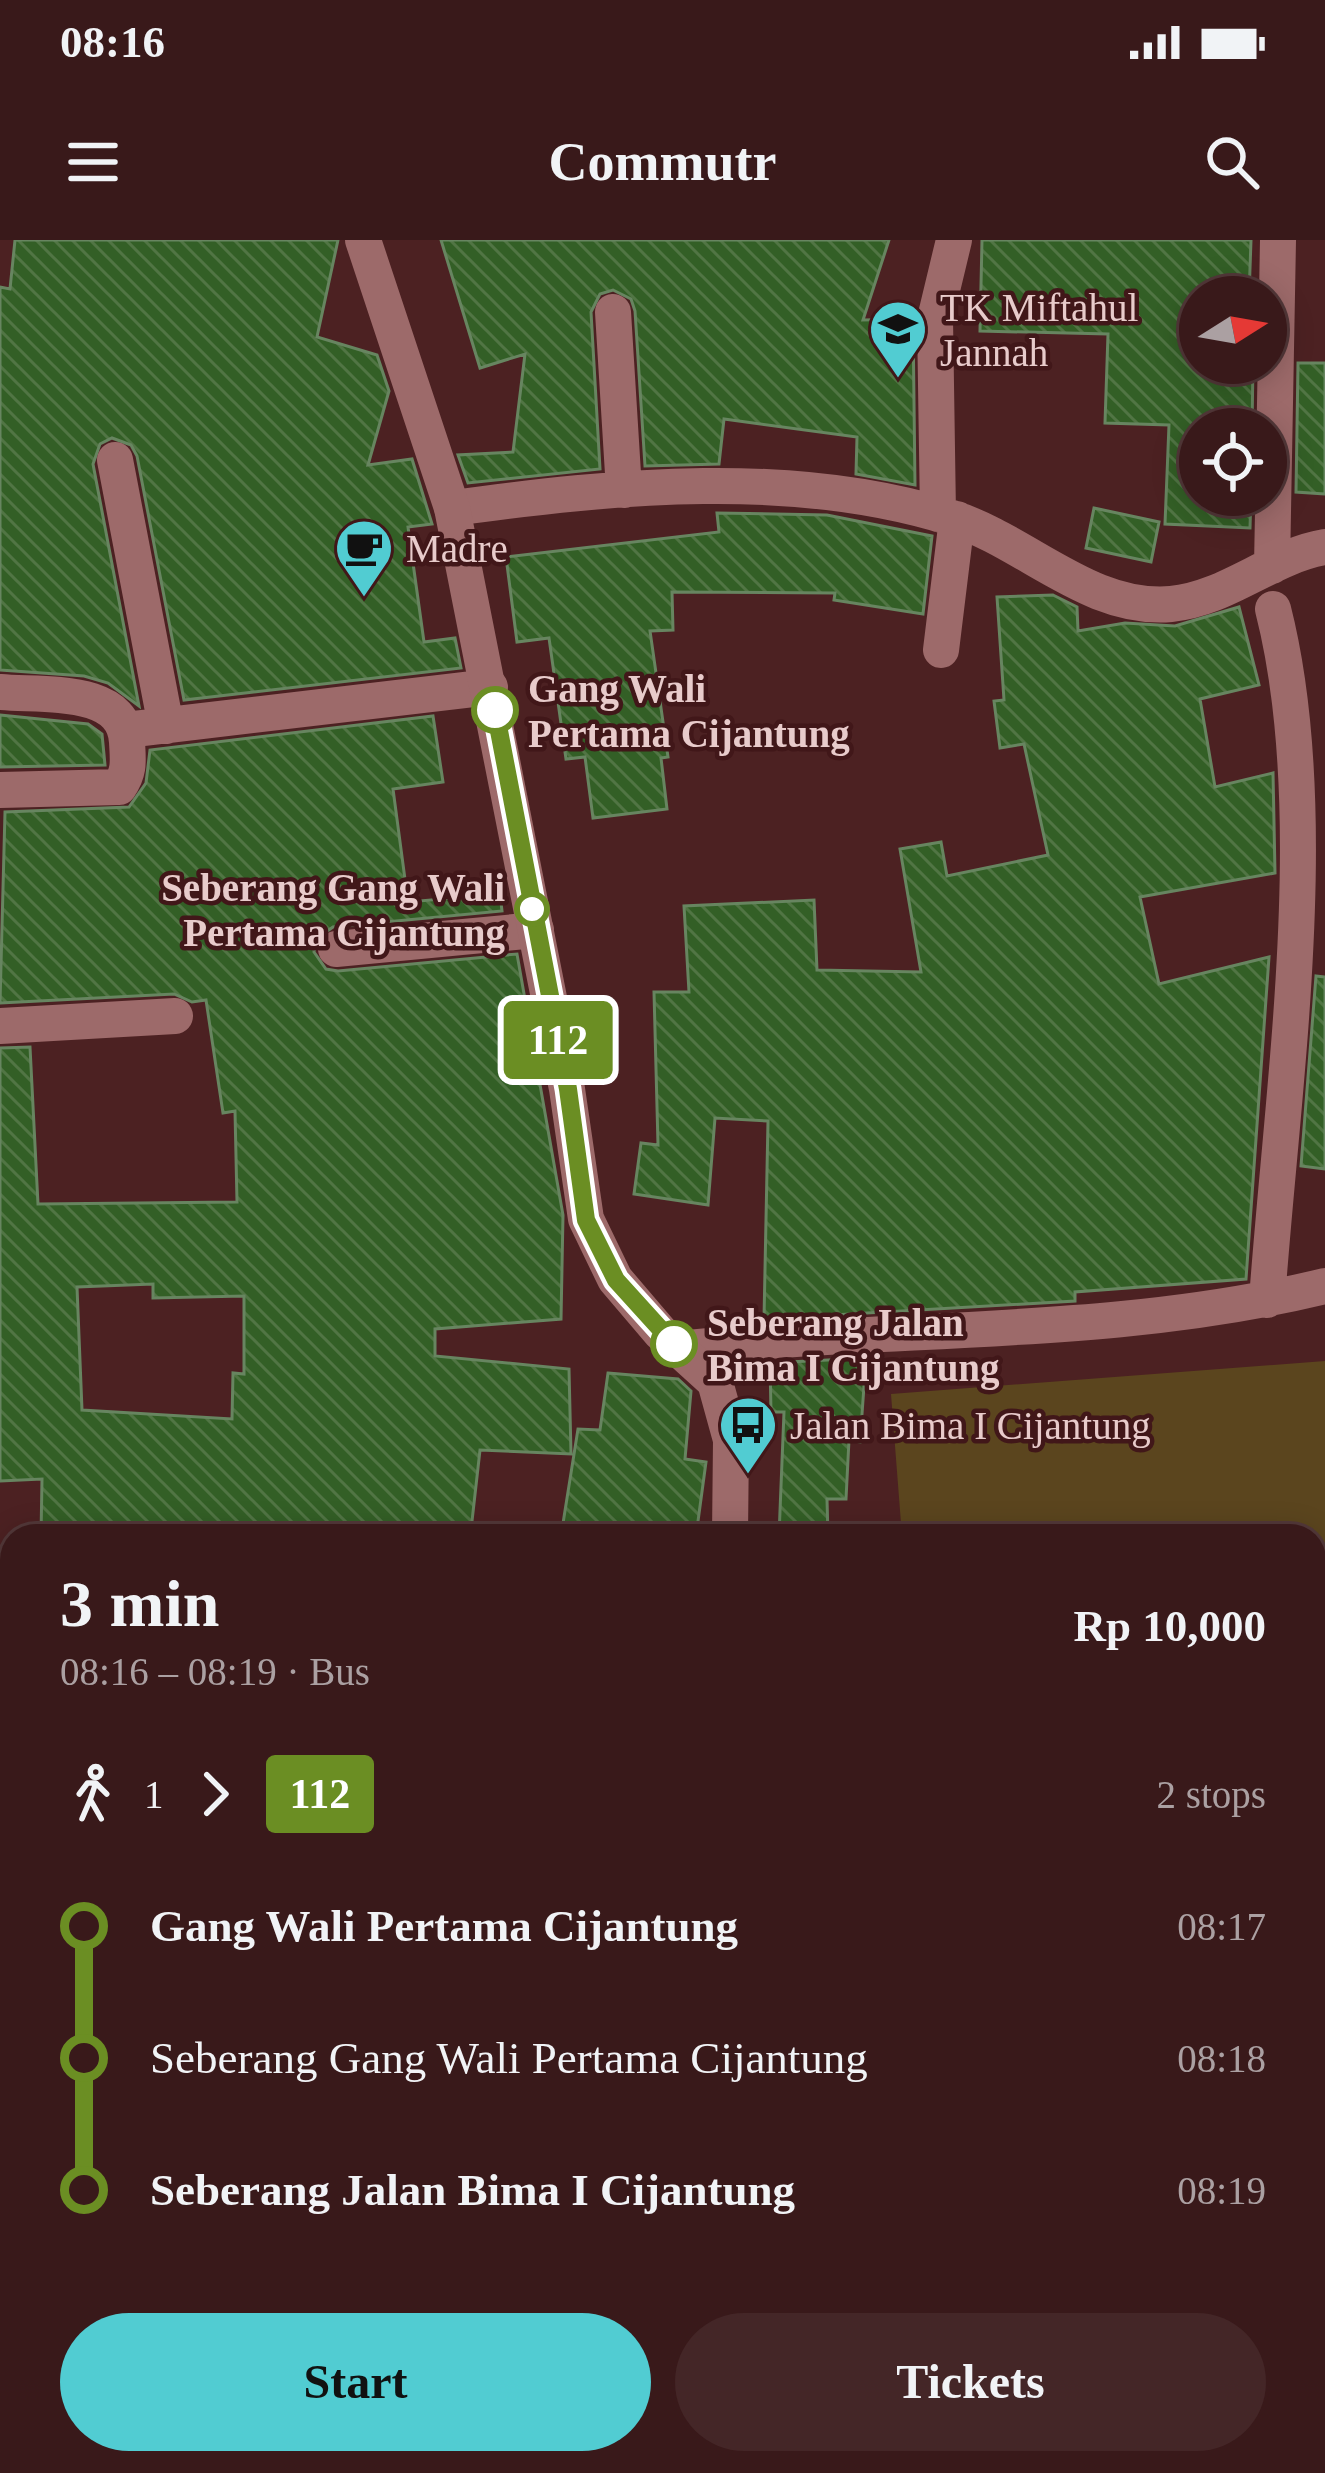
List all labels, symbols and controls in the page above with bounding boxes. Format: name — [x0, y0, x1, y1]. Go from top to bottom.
text: 08:16 — [60, 17, 165, 67]
icon: menu — [60, 129, 126, 195]
icon: search — [1199, 129, 1265, 195]
text: Commutr — [549, 132, 776, 192]
north arrow — [1179, 276, 1287, 384]
map controls — [1179, 276, 1287, 516]
place label: TK Miftahul Jannah — [940, 286, 1138, 374]
school or university icon: TK Miftahul Jannah — [867, 298, 929, 380]
button: locate — [1179, 408, 1287, 516]
cafe icon: Madre — [333, 517, 395, 599]
place label: Madre — [406, 527, 508, 570]
place label: Gang Wali Pertama Cijantung — [528, 667, 850, 756]
marker: Gang Wali Pertama Cijantung — [473, 688, 517, 732]
place label: Seberang Gang Wali Pertama Cijantung — [161, 866, 505, 955]
marker: Seberang Gang Wali Pertama Cijantung — [516, 893, 548, 925]
line badge: 112 — [489, 1001, 627, 1079]
text: 112 — [528, 1017, 588, 1063]
place label: Seberang Jalan Bima I Cijantung — [707, 1301, 1000, 1390]
marker: Seberang Jalan Bima I Cijantung — [652, 1322, 696, 1366]
bus stop icon: Jalan Bima I Cijantung — [717, 1394, 779, 1476]
place label: Jalan Bima I Cijantung — [790, 1404, 1151, 1448]
text: 3 min — [60, 1567, 220, 1640]
text: Rp 10,000 — [1073, 1601, 1266, 1651]
text: 08:16 – 08:19 · Bus — [60, 1650, 370, 1693]
icon: walk — [60, 1761, 126, 1827]
icon: forward — [182, 1761, 248, 1827]
text: 112 — [290, 1771, 350, 1817]
text: 1 — [144, 1773, 164, 1816]
text: 2 stops — [1157, 1773, 1266, 1816]
text: Gang Wali Pertama Cijantung — [150, 1901, 738, 1951]
text: 08:17 — [1177, 1905, 1266, 1948]
text: Seberang Gang Wali Pertama Cijantung — [150, 2033, 868, 2083]
text: 08:18 — [1177, 2037, 1266, 2080]
text: Seberang Jalan Bima I Cijantung — [150, 2165, 795, 2215]
text: 08:19 — [1177, 2169, 1266, 2212]
button: Start — [60, 2313, 651, 2451]
button: Tickets — [675, 2313, 1266, 2451]

